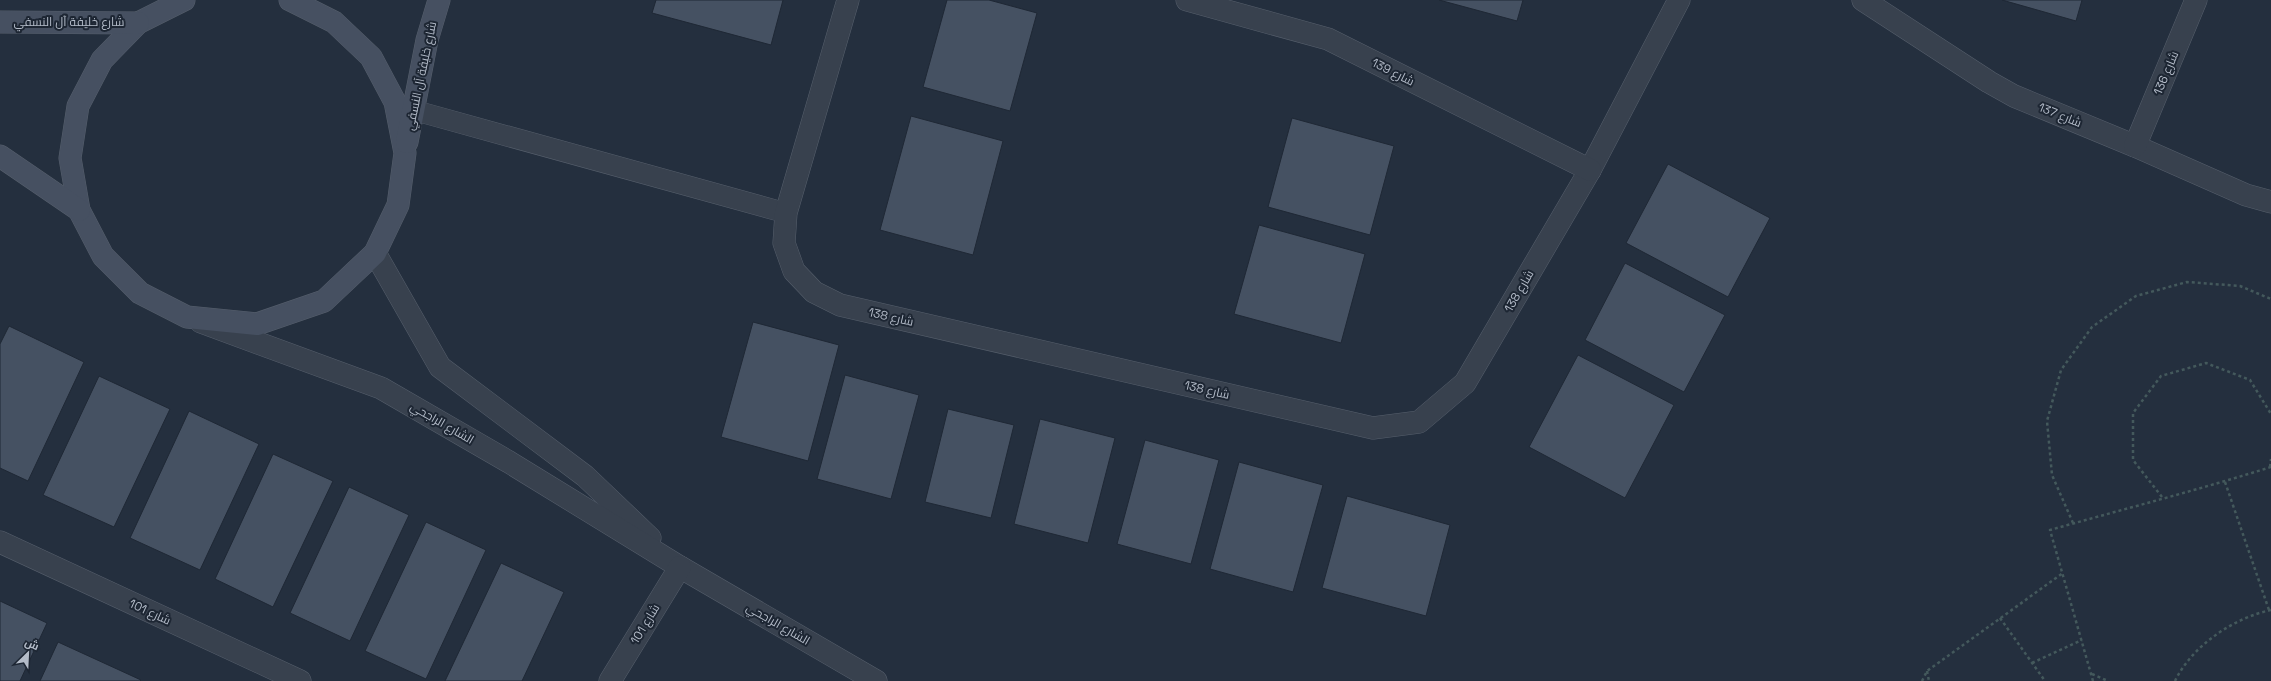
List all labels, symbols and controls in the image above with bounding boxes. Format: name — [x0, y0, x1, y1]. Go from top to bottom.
street label: شارع خليفة آل النسفي — [14, 14, 124, 32]
street label: شارع خليفة آل النسفي — [402, 20, 442, 132]
street label: شارع 136 — [2150, 49, 2182, 97]
street label: شارع 139 — [1369, 54, 1417, 90]
street label: شارع 137 — [2036, 99, 2084, 131]
street label: شارع 138 — [1501, 267, 1537, 315]
street label: شارع 138 — [867, 304, 915, 330]
street label: شارع 138 — [1183, 377, 1231, 403]
street label: الشارع الراجحي — [406, 398, 477, 449]
street label: شارع 101 — [127, 595, 173, 629]
street label: الشارع الراجحي — [742, 599, 813, 650]
street label: شارع 101 — [627, 601, 663, 647]
north arrow — [8, 633, 48, 673]
text: ش — [23, 635, 41, 653]

